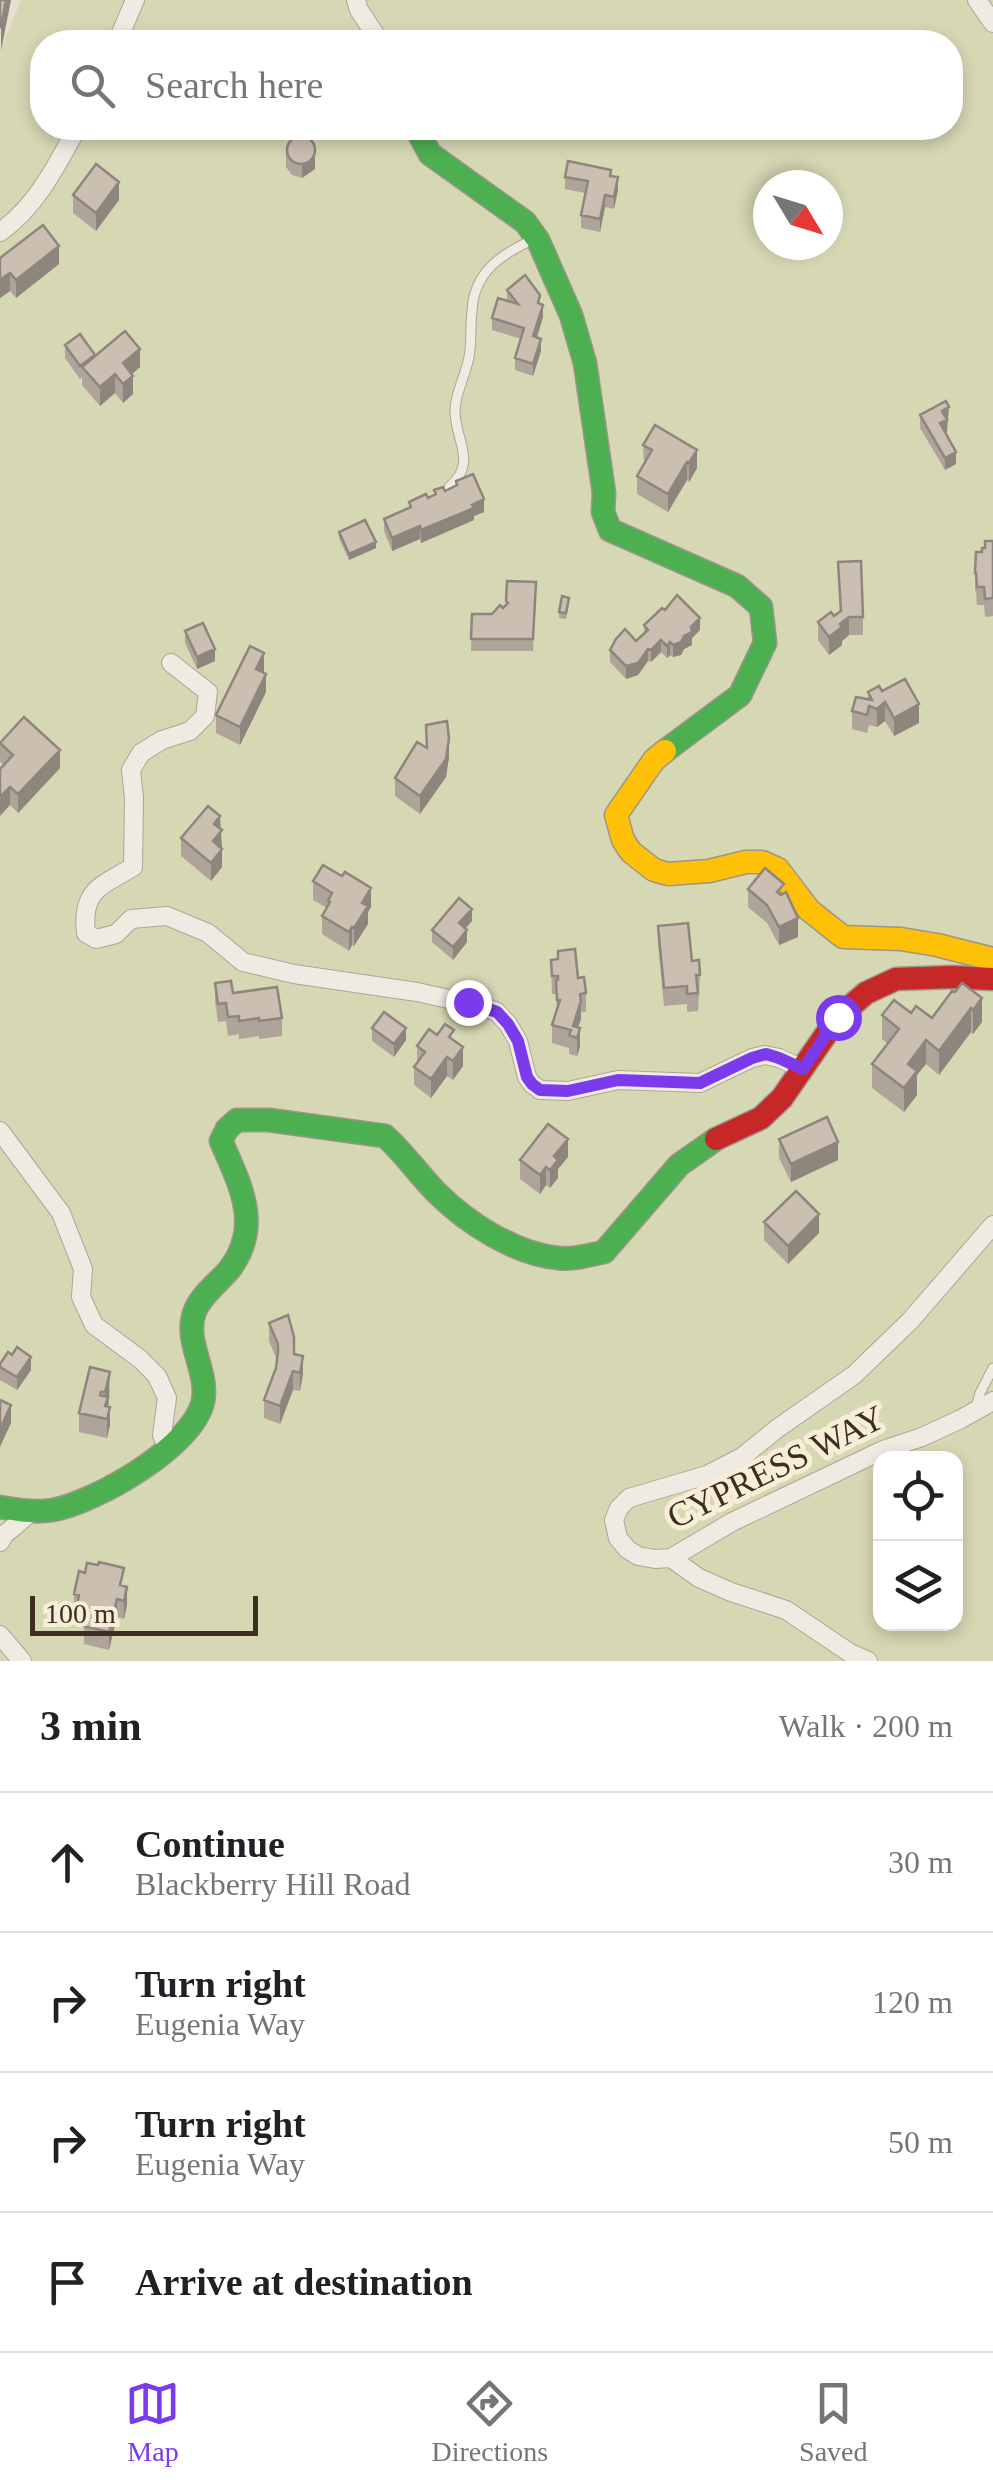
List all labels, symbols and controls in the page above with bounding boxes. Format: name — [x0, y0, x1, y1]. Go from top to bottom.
search box — [30, 30, 963, 140]
icon: search — [65, 58, 120, 113]
text: Search here — [145, 64, 323, 106]
north arrow — [753, 170, 843, 260]
route end — [446, 980, 492, 1026]
route start — [816, 995, 862, 1041]
street label: CYPRESS WAY — [661, 1398, 891, 1536]
map controls — [873, 1451, 963, 1631]
button: locate — [873, 1451, 963, 1541]
button: layers — [873, 1541, 963, 1631]
scale bar — [30, 1591, 258, 1636]
text: 100 m — [45, 1598, 116, 1629]
text: 3 min — [40, 1703, 142, 1749]
text: Walk · 200 m — [779, 1708, 953, 1744]
text: Continue — [135, 1823, 285, 1865]
icon: ahead — [40, 1835, 95, 1890]
text: 30 m — [888, 1844, 953, 1880]
text: Blackberry Hill Road — [135, 1866, 410, 1902]
text: Turn right — [135, 1963, 306, 2005]
icon: right — [40, 1975, 95, 2030]
text: 120 m — [872, 1984, 953, 2020]
text: Eugenia Way — [135, 2006, 305, 2042]
text: Turn right — [135, 2103, 306, 2145]
icon: right — [40, 2115, 95, 2170]
text: 50 m — [888, 2124, 953, 2160]
text: Eugenia Way — [135, 2146, 305, 2182]
icon: arrive — [40, 2255, 95, 2310]
text: Arrive at destination — [135, 2261, 473, 2303]
tab: Map — [125, 2376, 180, 2468]
tab: Directions — [431, 2376, 548, 2468]
tab: Saved — [799, 2376, 868, 2468]

